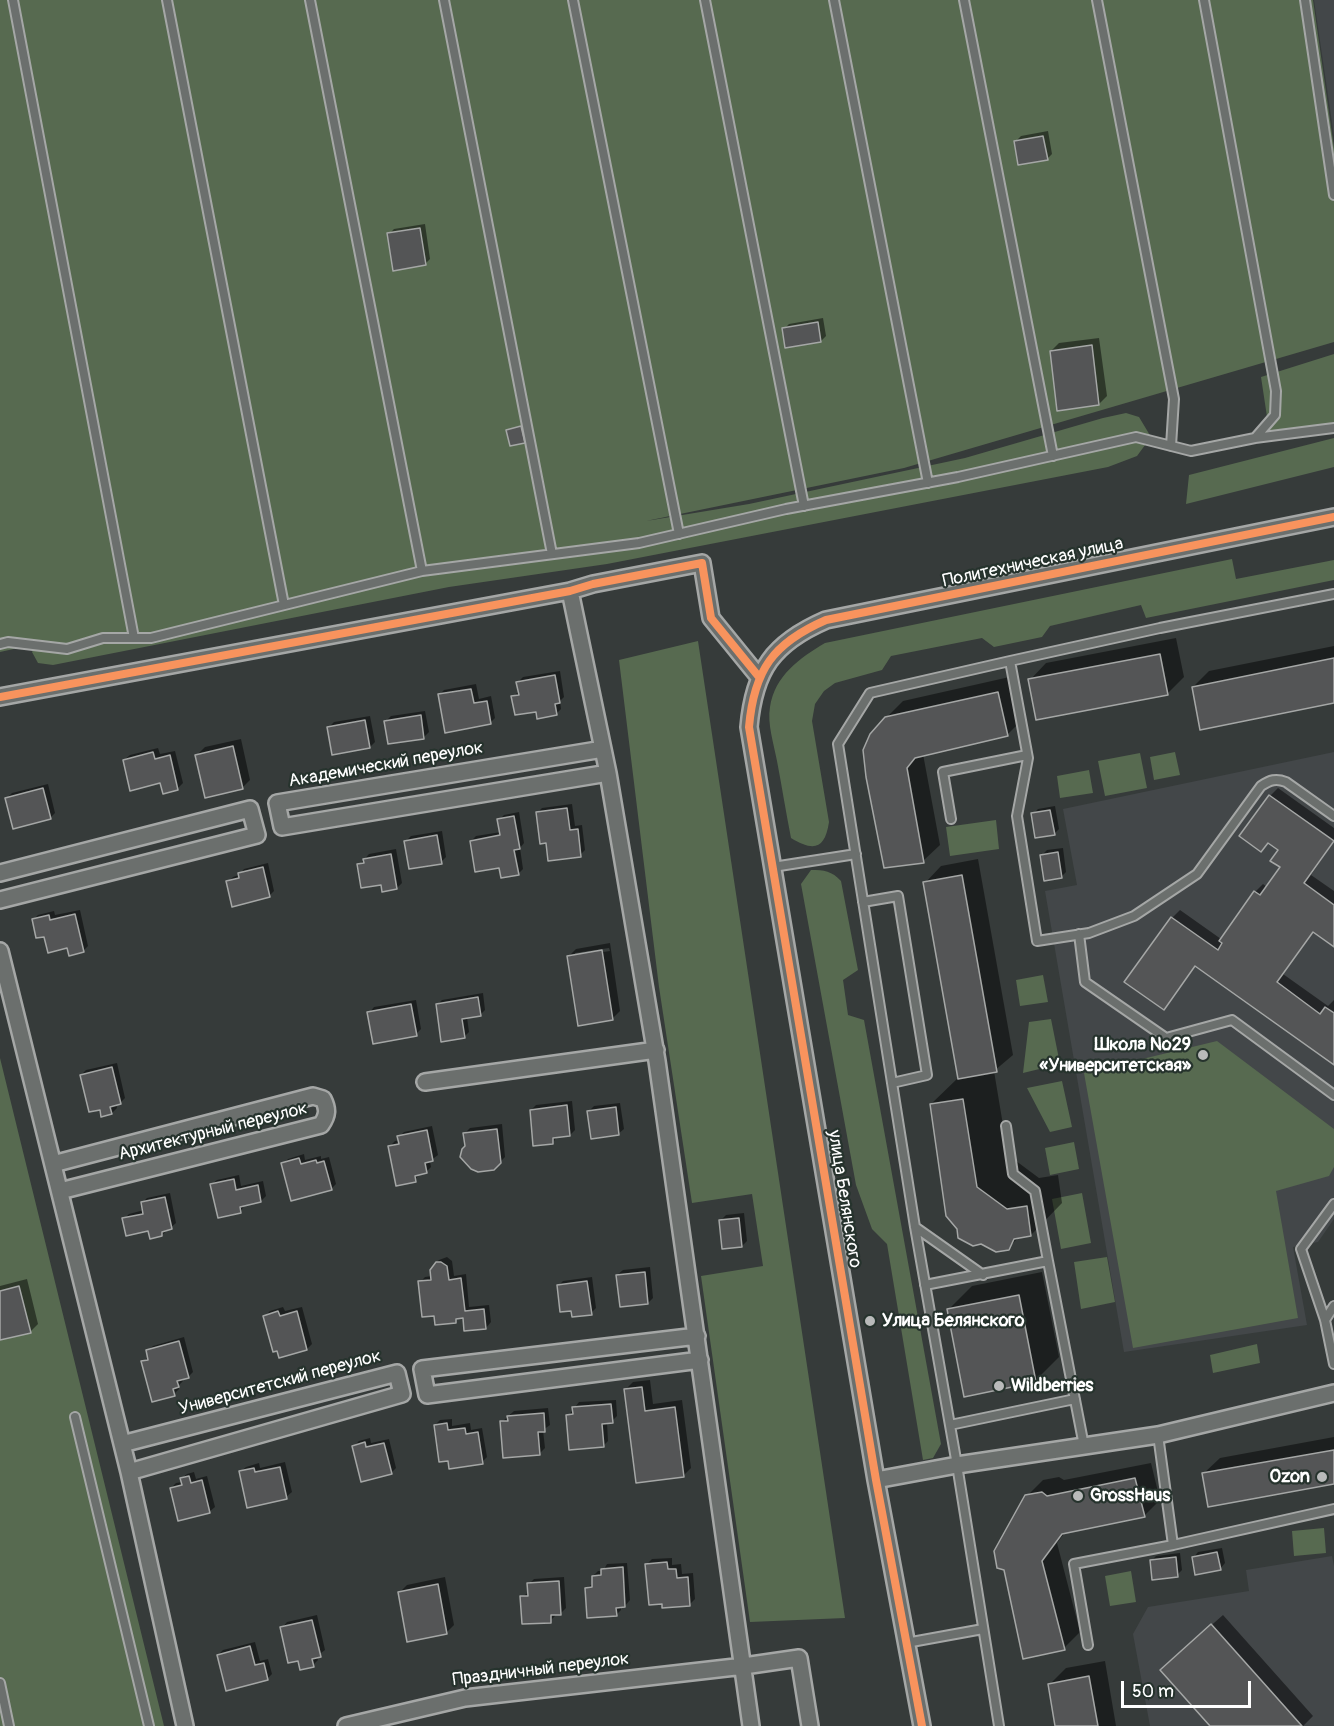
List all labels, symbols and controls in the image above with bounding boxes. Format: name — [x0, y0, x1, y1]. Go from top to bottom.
street label: Политехническая улица — [941, 533, 1125, 593]
street label: Академический переулок — [287, 737, 485, 793]
place label: Школа №29 «Университетская» — [1040, 1034, 1191, 1076]
marker: Школа №29 «Университетская» — [1196, 1048, 1210, 1062]
street label: Архитектурный переулок — [116, 1098, 310, 1166]
street label: улица Белянского — [822, 1129, 866, 1269]
place label: Улица Белянского — [882, 1310, 1024, 1332]
marker: Улица Белянского — [863, 1314, 877, 1328]
street label: Университетский переулок — [176, 1346, 384, 1420]
place label: Wildberries — [1011, 1375, 1093, 1397]
marker: Wildberries — [992, 1379, 1006, 1393]
place label: Ozon — [1270, 1466, 1310, 1488]
marker: Ozon — [1315, 1470, 1329, 1484]
place label: GrossHaus — [1090, 1485, 1170, 1507]
marker: GrossHaus — [1071, 1489, 1085, 1503]
street label: Праздничный переулок — [451, 1648, 631, 1692]
scale bar — [1124, 1669, 1254, 1707]
text: 50 m — [1132, 1680, 1174, 1703]

